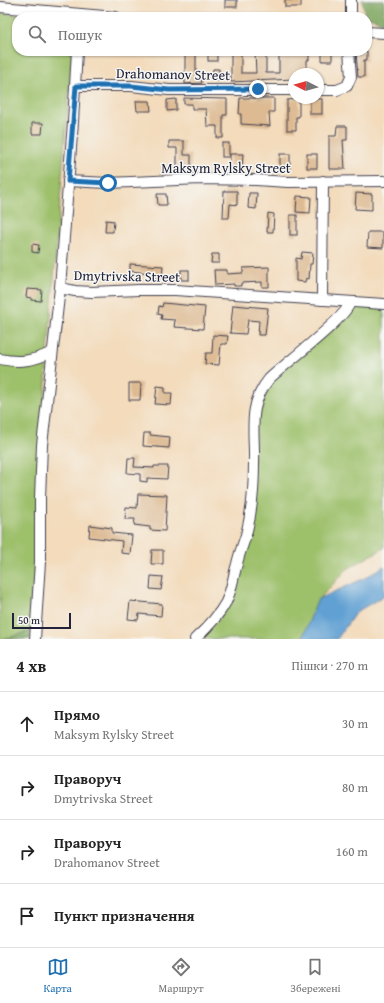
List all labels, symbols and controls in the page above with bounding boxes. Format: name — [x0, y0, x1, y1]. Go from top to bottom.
search box — [12, 12, 372, 56]
icon: search — [26, 23, 48, 45]
text: Пошук — [58, 24, 102, 45]
street label: Drahomanov Street — [116, 63, 230, 85]
north arrow — [288, 68, 324, 104]
route end — [249, 80, 267, 98]
street label: Maksym Rylsky Street — [161, 158, 291, 178]
route start — [99, 174, 117, 192]
street label: Dmytrivska Street — [74, 265, 180, 287]
scale bar — [12, 611, 71, 630]
text: 50 m — [18, 612, 40, 628]
text: 4 хв — [16, 653, 46, 678]
text: Пішки · 270 m — [291, 656, 368, 675]
text: Прямо — [54, 704, 100, 725]
icon: ahead — [16, 713, 38, 735]
text: 30 m — [342, 714, 368, 733]
text: Maksym Rylsky Street — [54, 725, 174, 744]
text: Праворуч — [54, 768, 121, 789]
icon: right — [16, 777, 38, 799]
text: 80 m — [342, 778, 368, 797]
text: Dmytrivska Street — [54, 789, 153, 808]
text: Праворуч — [54, 832, 121, 853]
icon: right — [16, 841, 38, 863]
text: 160 m — [336, 842, 368, 861]
text: Drahomanov Street — [54, 853, 160, 872]
icon: arrive — [16, 905, 38, 927]
text: Пункт призначення — [54, 905, 195, 926]
tab: Карта — [43, 956, 72, 996]
tab: Маршрут — [159, 956, 204, 996]
tab: Збережені — [290, 956, 341, 996]

